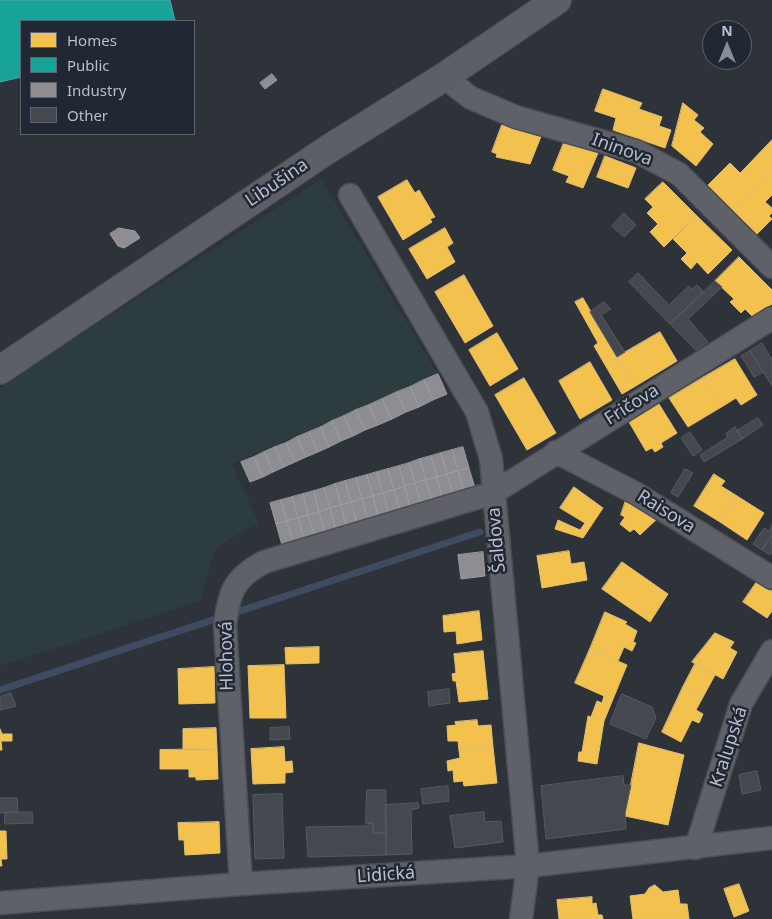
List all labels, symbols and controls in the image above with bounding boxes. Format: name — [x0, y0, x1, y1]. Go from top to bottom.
legend — [20, 20, 195, 135]
north arrow — [702, 20, 752, 70]
text: N — [721, 21, 733, 40]
text: Homes — [67, 30, 117, 50]
text: Public — [67, 55, 110, 75]
text: Industry — [67, 80, 126, 100]
text: Other — [67, 105, 108, 125]
street label: Ininova — [589, 129, 655, 171]
street label: Libušina — [242, 154, 312, 212]
street label: Fričova — [601, 380, 663, 430]
street label: Raisova — [633, 486, 699, 538]
street label: Šaldova — [483, 506, 511, 574]
street label: Hlohová — [216, 621, 238, 691]
street label: Kralupská — [706, 704, 752, 790]
street label: Lidická — [356, 862, 416, 888]

